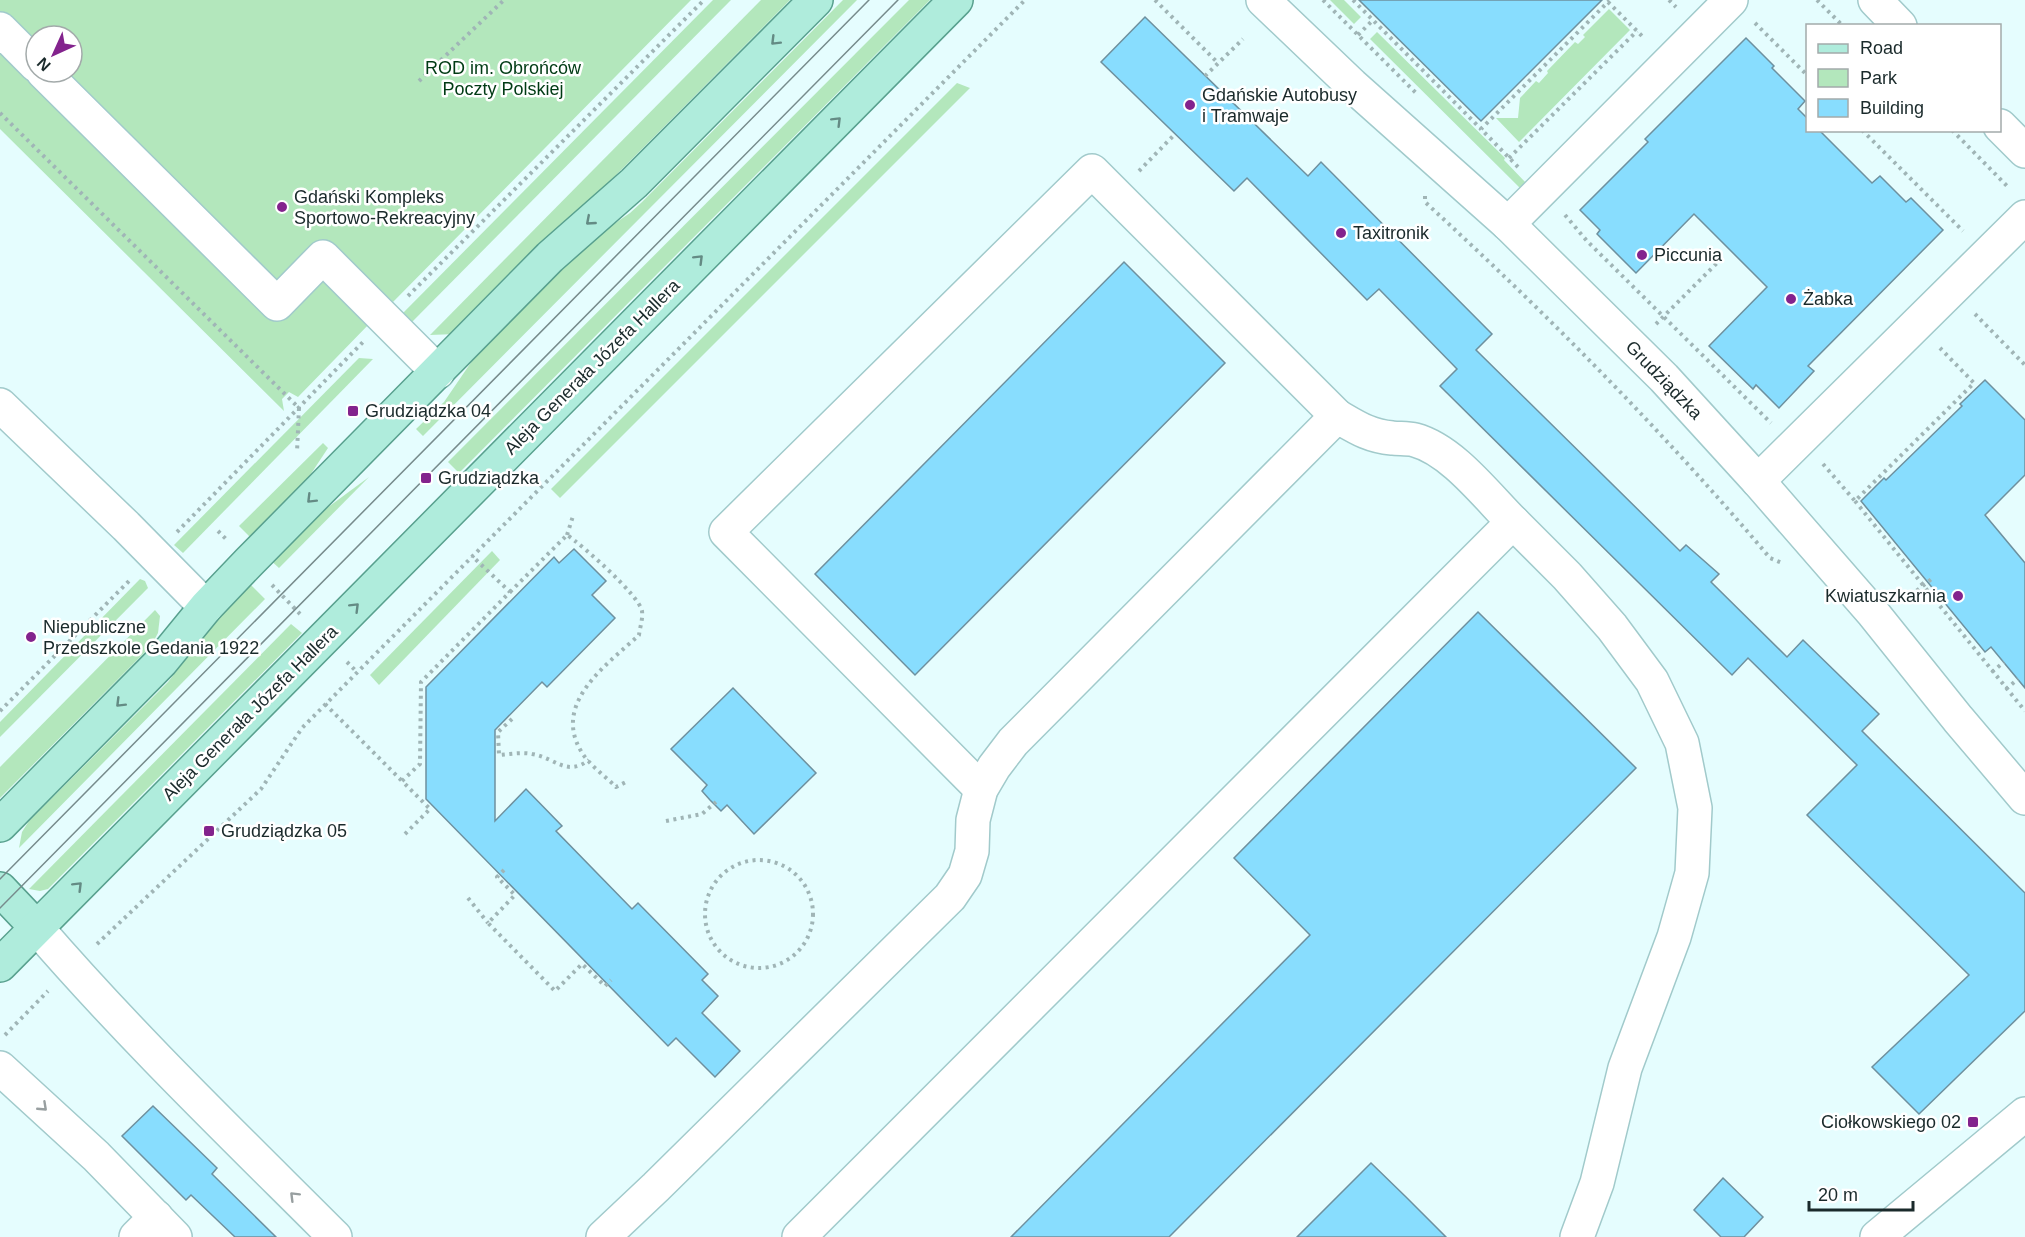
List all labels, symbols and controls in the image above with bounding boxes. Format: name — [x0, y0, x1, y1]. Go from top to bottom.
north arrow — [24, 24, 84, 84]
legend — [1806, 24, 2001, 132]
one-way arrow — [771, 34, 782, 45]
text: Road — [1860, 38, 1903, 58]
text: N — [34, 54, 54, 74]
park label: ROD im. Obrońców Poczty Polskiej — [425, 58, 582, 99]
text: Park — [1860, 68, 1898, 88]
place label: Gdańskie Autobusy i Tramwaje — [1202, 85, 1357, 126]
marker: Gdańskie Autobusy i Tramwaje — [1183, 98, 1197, 112]
text: Building — [1860, 98, 1924, 118]
one-way arrow — [829, 117, 840, 128]
place label: Gdański Kompleks Sportowo-Rekreacyjny — [294, 187, 475, 228]
marker: Gdański Kompleks Sportowo-Rekreacyjny — [275, 200, 289, 214]
one-way arrow — [586, 214, 597, 225]
place label: Taxitronik — [1353, 223, 1430, 243]
marker: Taxitronik — [1334, 226, 1348, 240]
place label: Piccunia — [1654, 245, 1723, 265]
marker: Piccunia — [1635, 248, 1649, 262]
one-way arrow — [692, 256, 703, 267]
street label: Aleja Generała Józefa Hallera — [500, 275, 684, 459]
place label: Żabka — [1803, 289, 1854, 309]
marker: Żabka — [1784, 292, 1798, 306]
street label: Grudziądzka — [1622, 337, 1707, 424]
place label: Grudziądzka 04 — [365, 401, 491, 421]
marker: Grudziądzka 04 — [346, 404, 360, 418]
place label: Grudziądzka — [438, 468, 540, 488]
marker: Grudziądzka — [419, 471, 433, 485]
one-way arrow — [308, 492, 319, 503]
place label: Kwiatuszkarnia — [1825, 586, 1947, 606]
marker: Kwiatuszkarnia — [1951, 589, 1965, 603]
one-way arrow — [348, 603, 359, 614]
place label: Niepubliczne Przedszkole Gedania 1922 — [43, 617, 259, 658]
street label: Aleja Generała Józefa Hallera — [158, 621, 342, 805]
marker: Niepubliczne Przedszkole Gedania 1922 — [24, 630, 38, 644]
one-way arrow — [116, 697, 127, 707]
place label: Grudziądzka 05 — [221, 821, 347, 841]
marker: Grudziądzka 05 — [202, 824, 216, 838]
one-way arrow — [71, 882, 81, 893]
one-way arrow — [36, 1100, 47, 1111]
place label: Ciołkowskiego 02 — [1821, 1112, 1961, 1132]
marker: Ciołkowskiego 02 — [1966, 1115, 1980, 1129]
scale bar — [1809, 1174, 1912, 1212]
text: 20 m — [1818, 1185, 1858, 1205]
one-way arrow — [291, 1192, 302, 1203]

